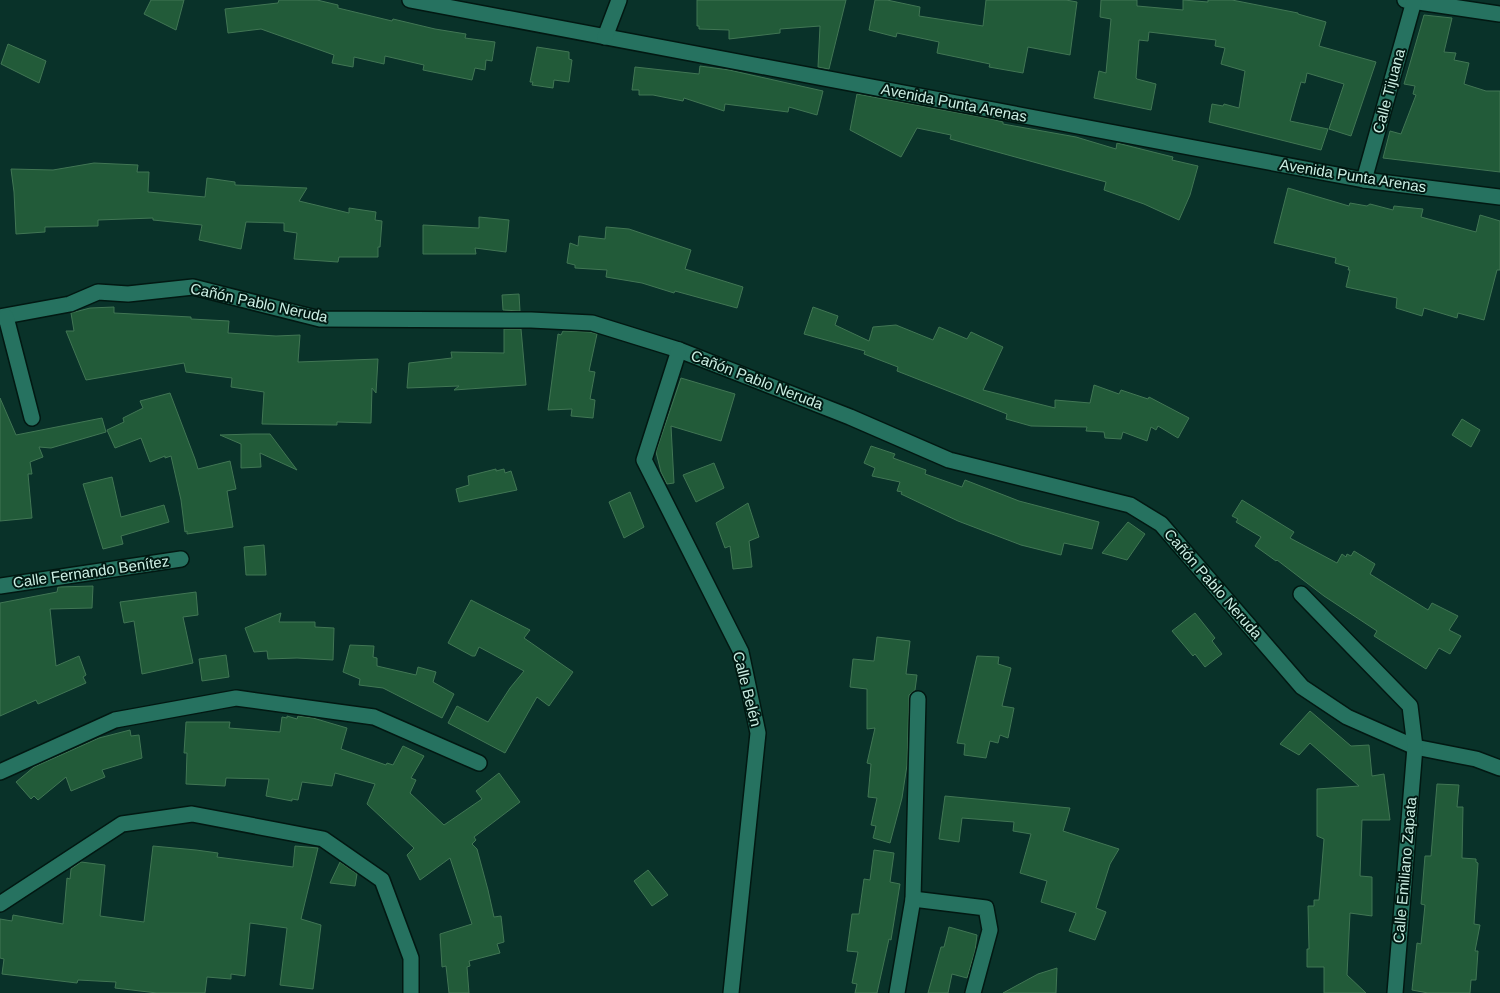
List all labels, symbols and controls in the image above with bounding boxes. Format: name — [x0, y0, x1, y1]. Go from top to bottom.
street label: Calle Tijuana — [1369, 46, 1408, 135]
street label: Avenida Punta Arenas — [880, 80, 1028, 125]
street label: Avenida Punta Arenas — [1279, 156, 1428, 195]
street label: Cañón Pablo Neruda — [189, 280, 330, 326]
street label: Cañón Pablo Neruda — [689, 346, 826, 413]
street label: Cañón Pablo Neruda — [1161, 525, 1266, 643]
street label: Calle Fernando Benítez — [12, 552, 170, 591]
street label: Calle Belén — [730, 650, 765, 728]
street label: Calle Emiliano Zapata — [1390, 795, 1419, 944]

